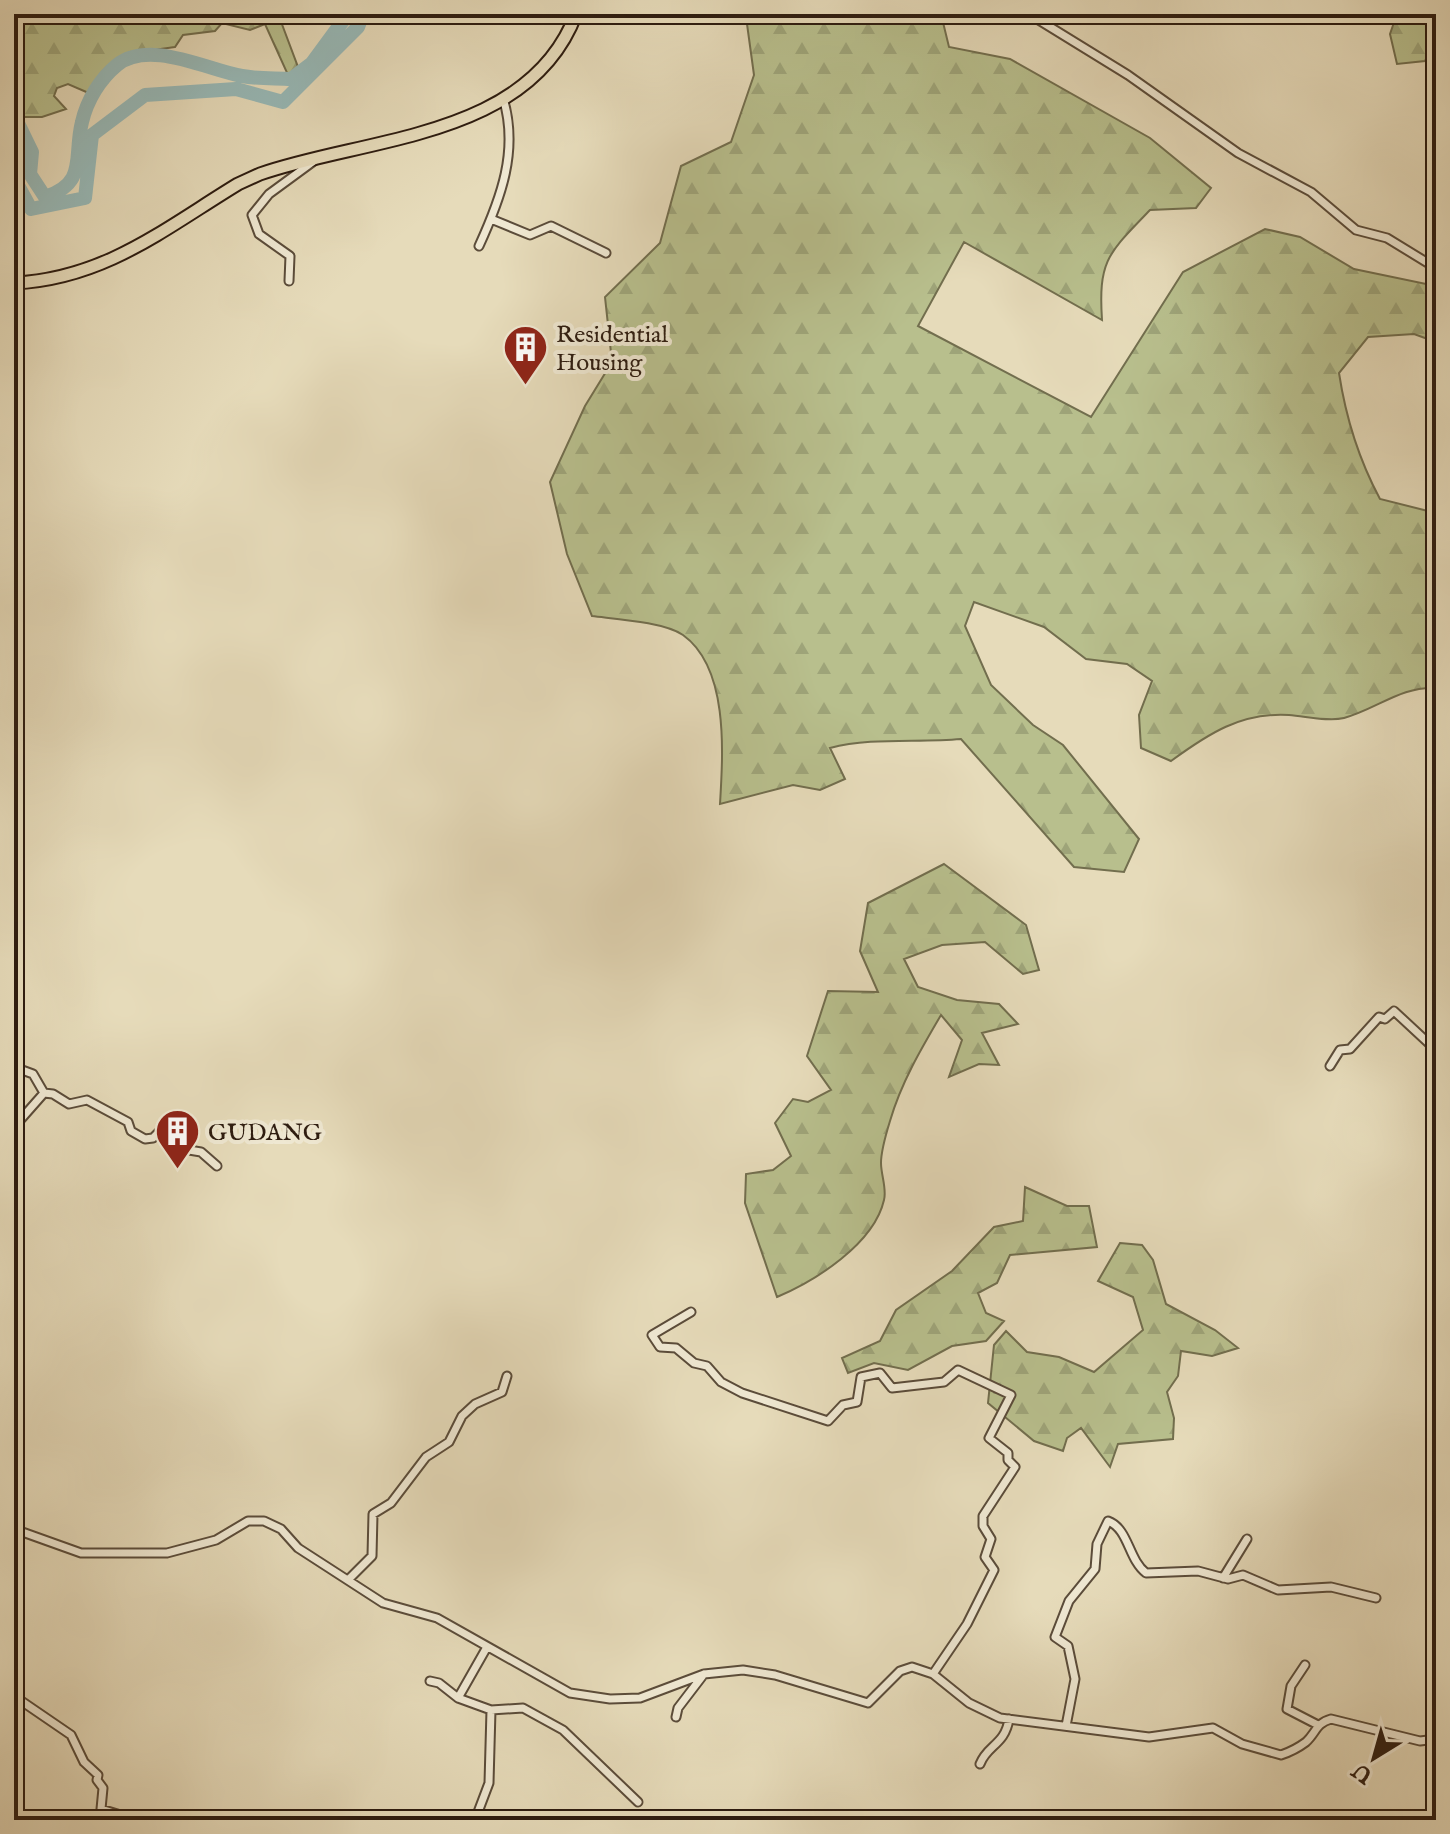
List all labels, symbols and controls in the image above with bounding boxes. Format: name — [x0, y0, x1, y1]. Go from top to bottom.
place label: Residential Housing — [556, 320, 668, 379]
building icon: Residential Housing — [501, 324, 549, 387]
building icon: GUDANG — [153, 1108, 201, 1171]
place label: GUDANG — [208, 1118, 322, 1149]
north arrow — [1334, 1718, 1414, 1798]
text: U — [1346, 1755, 1380, 1790]

